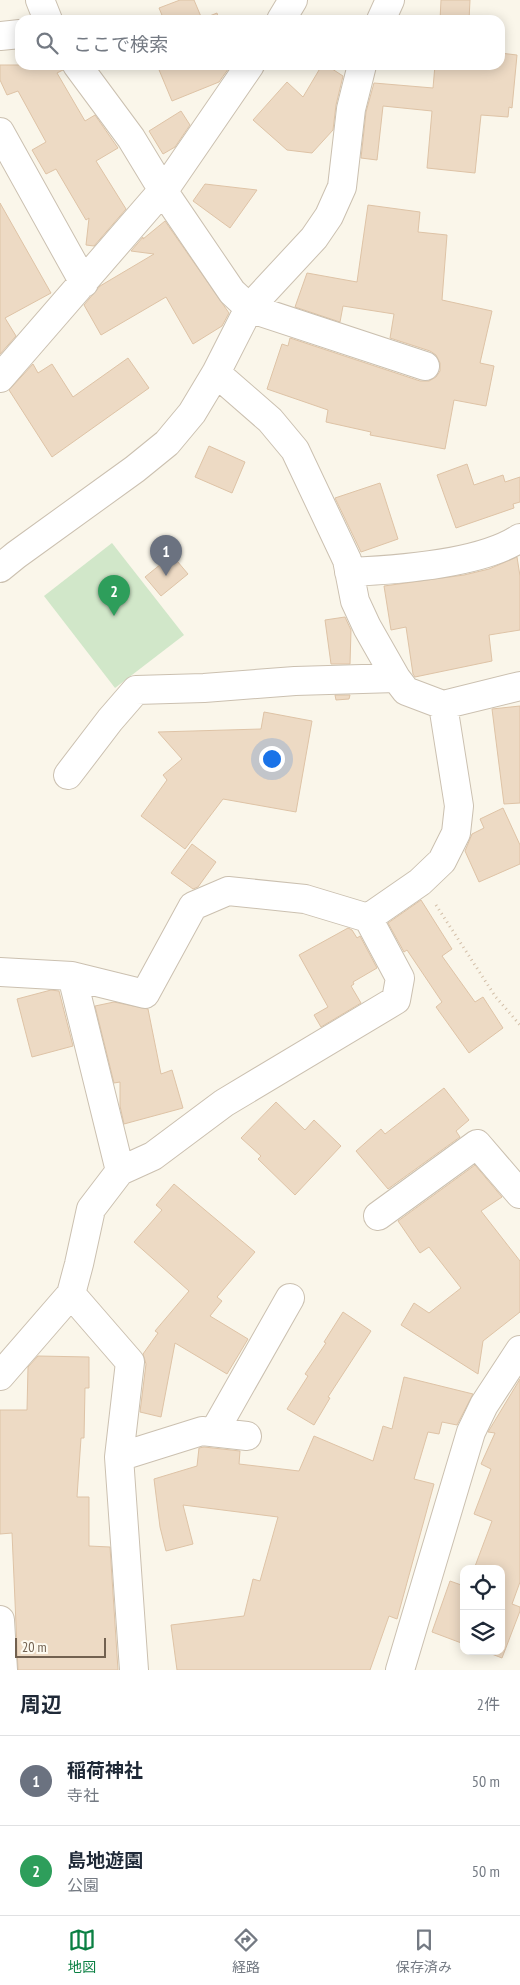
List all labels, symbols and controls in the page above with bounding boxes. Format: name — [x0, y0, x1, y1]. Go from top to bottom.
search box — [15, 15, 505, 70]
icon: search — [33, 29, 61, 57]
text: ここで検索 — [73, 32, 168, 56]
pin: 1 — [150, 535, 182, 576]
pin: 2 — [98, 575, 130, 616]
your location — [259, 746, 285, 772]
map controls — [460, 1565, 505, 1655]
button: locate — [460, 1565, 505, 1610]
button: layers — [460, 1610, 505, 1655]
scale bar — [15, 1635, 106, 1658]
text: 20 m — [22, 1638, 47, 1656]
text: 周辺 — [20, 1691, 62, 1718]
text: 2件 — [477, 1694, 500, 1714]
text: 稲荷神社 — [67, 1758, 143, 1782]
text: 1 — [32, 1771, 40, 1791]
text: 50 m — [472, 1771, 500, 1791]
text: 寺社 — [67, 1785, 99, 1805]
text: 島地遊園 — [67, 1848, 143, 1872]
text: 2 — [32, 1861, 40, 1881]
text: 50 m — [472, 1861, 500, 1881]
text: 公園 — [67, 1875, 99, 1895]
tab: 地図 — [68, 1926, 96, 1976]
tab: 経路 — [232, 1926, 260, 1976]
tab: 保存済み — [396, 1926, 452, 1976]

